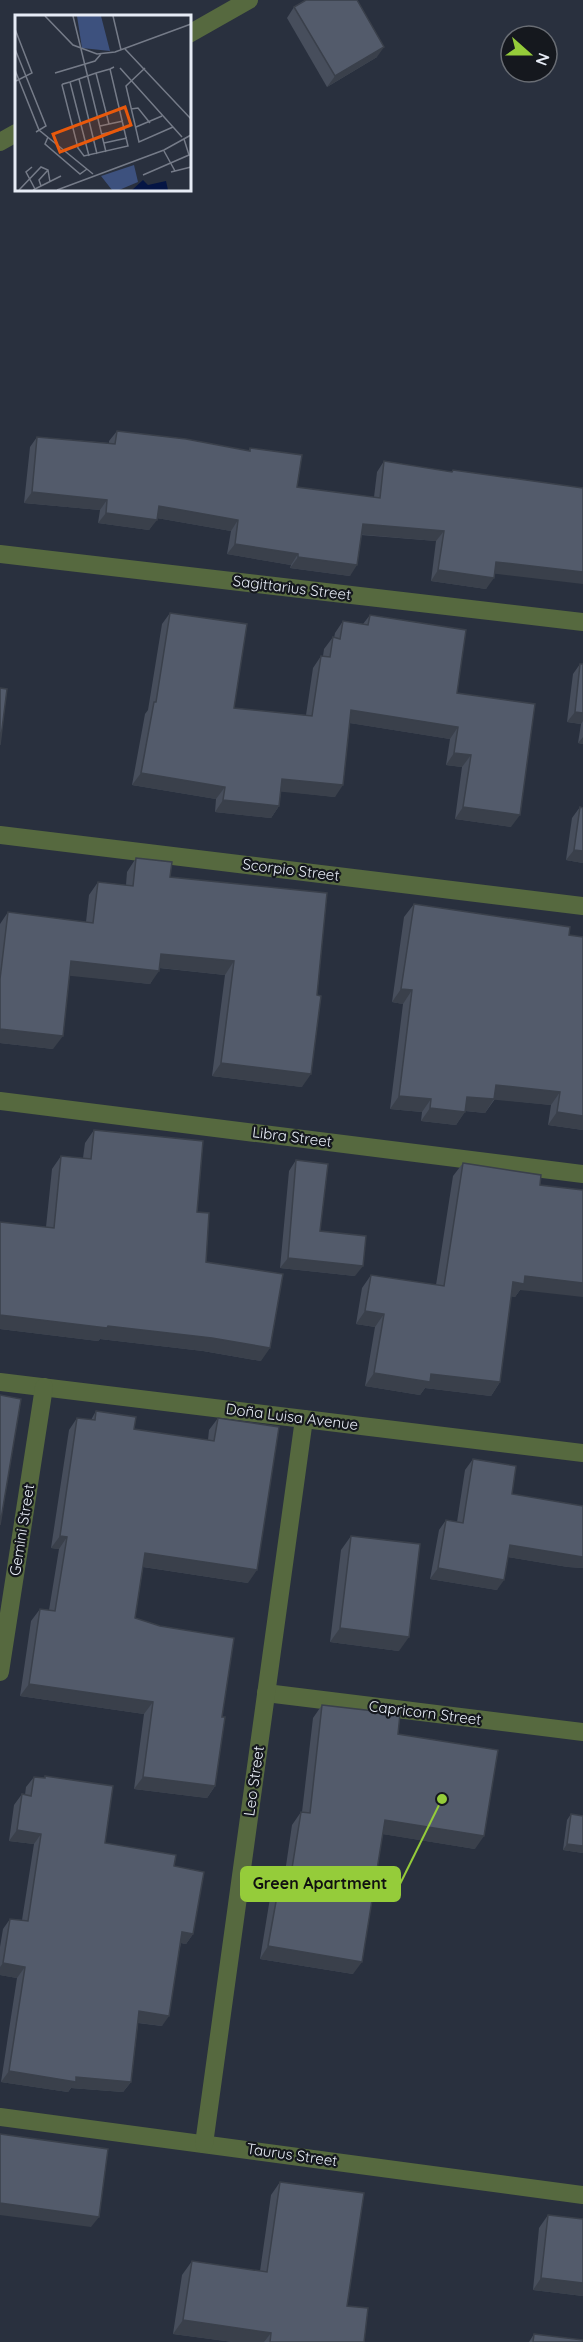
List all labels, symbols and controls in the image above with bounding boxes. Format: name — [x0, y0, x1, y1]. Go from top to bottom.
inset map — [15, 15, 190, 190]
north arrow — [499, 24, 559, 84]
text: N — [532, 50, 554, 68]
street label: Sagittarius Street — [232, 571, 352, 604]
street label: Scorpio Street — [242, 854, 341, 885]
street label: Libra Street — [251, 1122, 333, 1151]
street label: Doña Luisa Avenue — [225, 1399, 359, 1434]
street label: Gemini Street — [5, 1483, 38, 1577]
street label: Capricorn Street — [368, 1696, 482, 1729]
street label: Leo Street — [239, 1745, 268, 1817]
callout: Green Apartment — [241, 1867, 400, 1901]
text: Green Apartment — [253, 1873, 387, 1893]
street label: Taurus Street — [245, 2139, 339, 2170]

